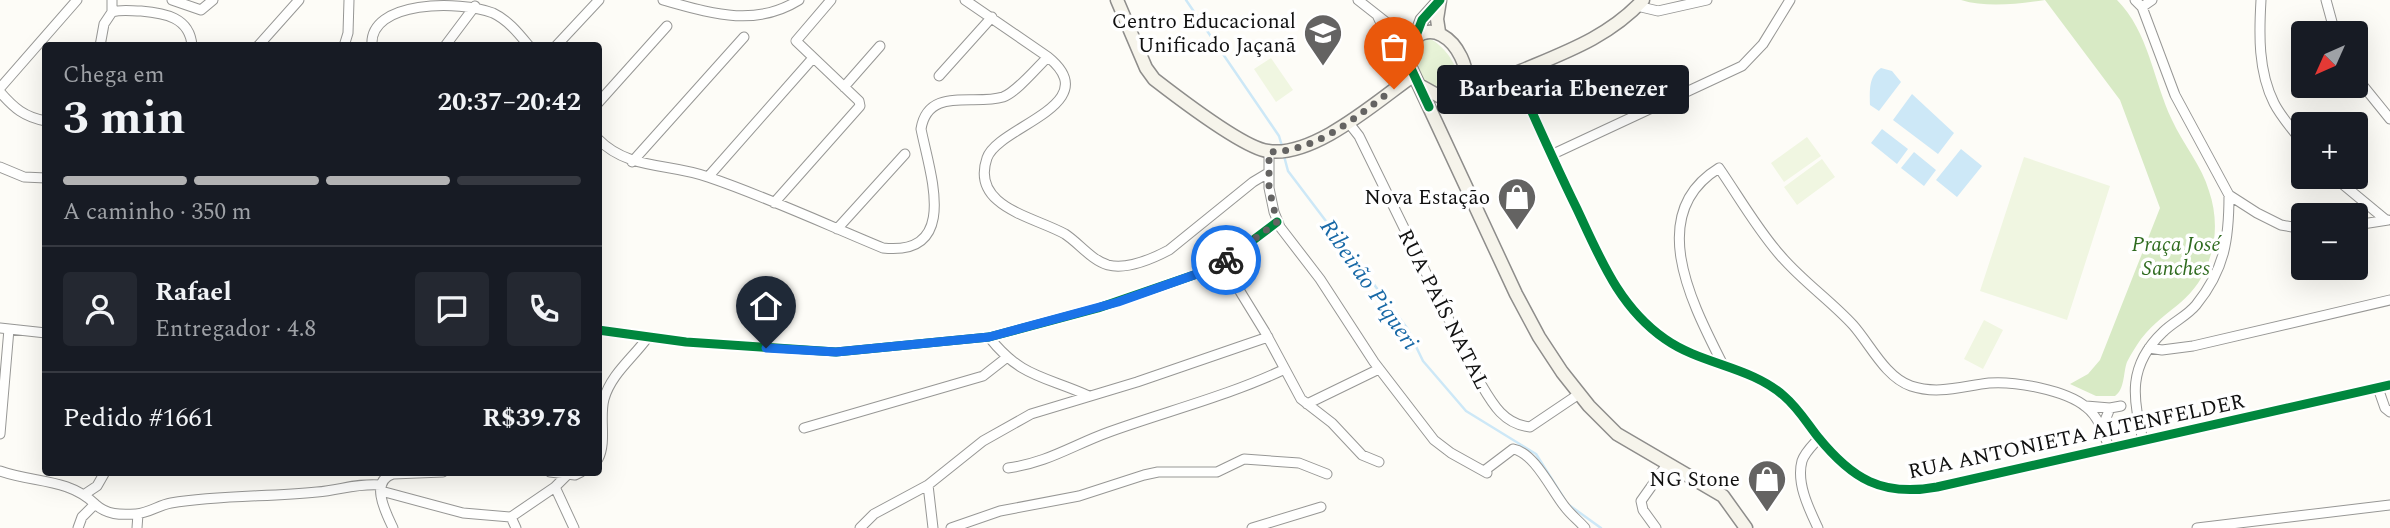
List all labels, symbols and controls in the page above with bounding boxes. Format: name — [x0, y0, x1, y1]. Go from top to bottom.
place label: Centro Educacional Unificado Jaçanã — [1112, 6, 1297, 62]
school or university icon: Centro Educacional Unificado Jaçanã — [1302, 12, 1344, 67]
pin — [1364, 17, 1424, 89]
north arrow — [2291, 21, 2368, 98]
map controls — [2291, 21, 2368, 280]
icon: bag — [1375, 28, 1413, 66]
text: Chega em — [63, 58, 164, 93]
callout: Barbearia Ebenezer — [1436, 64, 1688, 114]
text: Barbearia Ebenezer — [1458, 72, 1668, 107]
text: 20:37–20:42 — [437, 82, 581, 122]
text: 3 min — [63, 84, 185, 154]
button: + — [2291, 112, 2368, 189]
shop icon: Nova Estação — [1496, 176, 1538, 231]
place label: Nova Estação — [1364, 182, 1490, 214]
text: A caminho · 350 m — [63, 195, 252, 230]
button: − — [2291, 203, 2368, 280]
water label: Ribeirão Piqueri — [1310, 212, 1427, 358]
street label: RUA PAÍS NATAL — [1389, 224, 1497, 395]
courier — [1191, 225, 1261, 295]
park label: Praça José Sanches — [2131, 229, 2222, 285]
icon: bike — [1207, 241, 1245, 279]
button: person — [63, 272, 137, 346]
text: Rafael — [155, 272, 232, 312]
button: chat — [415, 272, 489, 346]
button: phone — [507, 272, 581, 346]
pin — [736, 276, 796, 348]
icon: home — [747, 287, 785, 325]
text: Entregador · 4.8 — [155, 312, 316, 347]
street label: RUA ANTONIETA ALTENFELDER — [1905, 386, 2247, 488]
text: Pedido #1661 — [63, 398, 214, 438]
text: R$39.78 — [482, 398, 581, 438]
shop icon: NG Stone — [1746, 458, 1788, 513]
place label: NG Stone — [1649, 464, 1740, 496]

